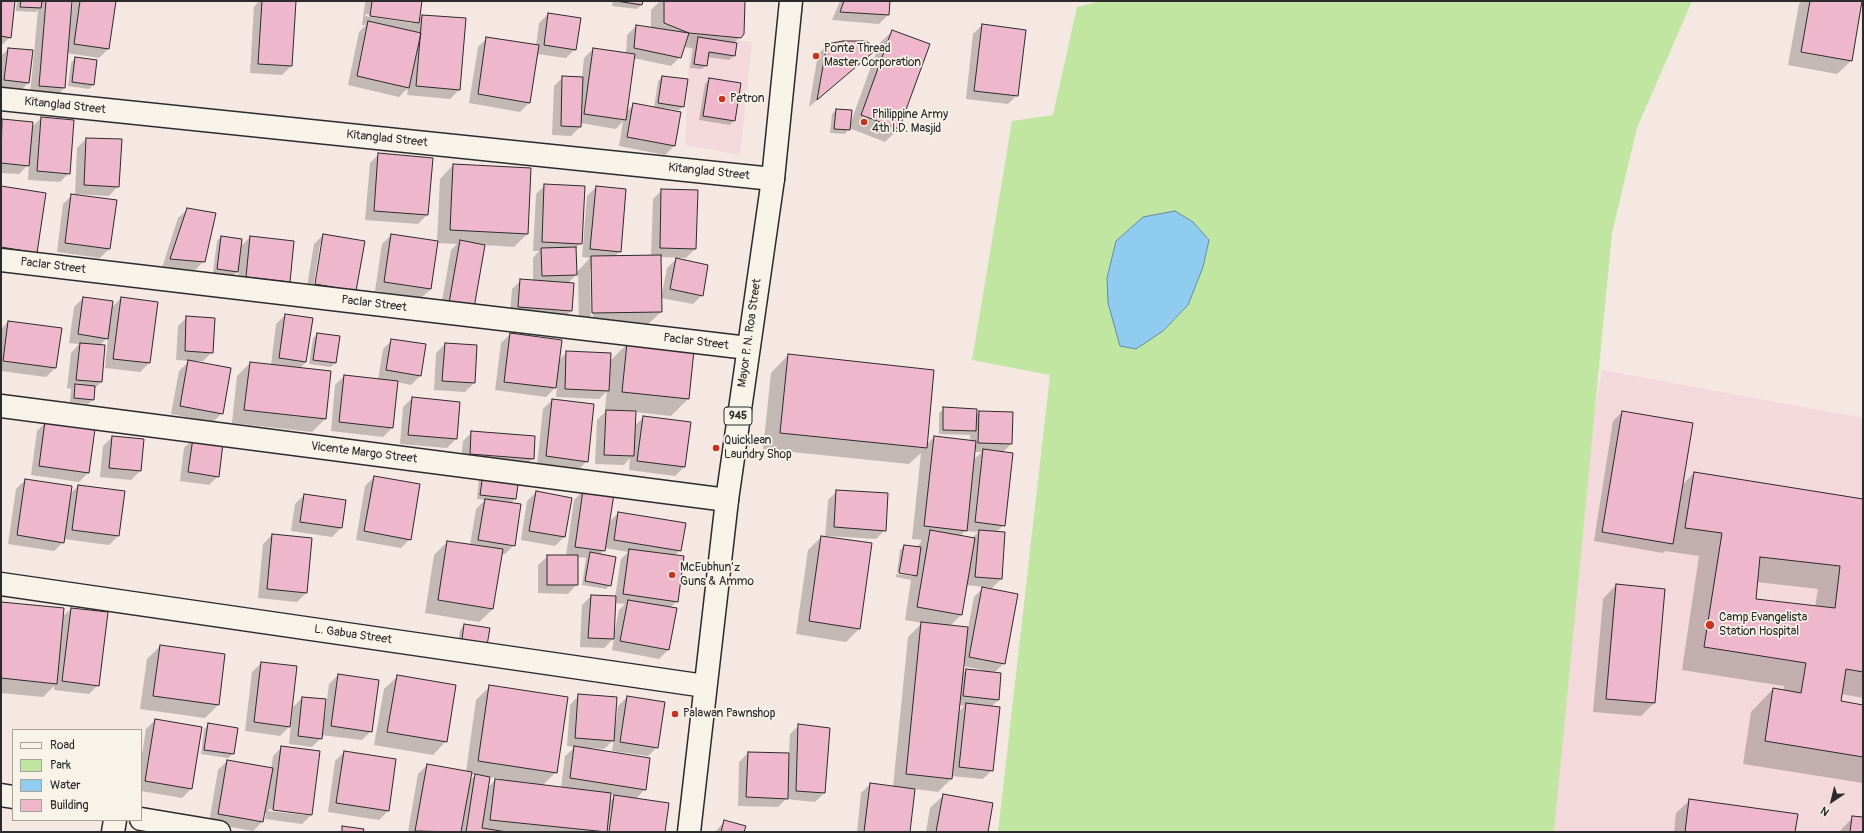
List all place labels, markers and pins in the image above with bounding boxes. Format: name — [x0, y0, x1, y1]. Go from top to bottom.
place label: Ponte Thread Master Corporation — [824, 42, 921, 70]
marker: Ponte Thread Master Corporation — [811, 51, 821, 61]
place label: Petron — [730, 92, 765, 106]
marker: Petron — [717, 94, 727, 104]
place label: Philippine Army 4th I.D. Masjid — [872, 108, 948, 136]
marker: Philippine Army 4th I.D. Masjid — [859, 117, 869, 127]
place label: Quicklean Laundry Shop — [724, 434, 792, 462]
marker: Quicklean Laundry Shop — [711, 443, 721, 453]
place label: McEubhun’z Guns & Ammo — [680, 561, 754, 589]
marker: McEubhun’z Guns & Ammo — [667, 570, 677, 580]
place label: Camp Evangelista Station Hospital — [1719, 611, 1807, 639]
marker: Camp Evangelista Station Hospital — [1704, 619, 1716, 631]
place label: Palawan Pawnshop — [683, 707, 775, 721]
marker: Palawan Pawnshop — [670, 709, 680, 719]

